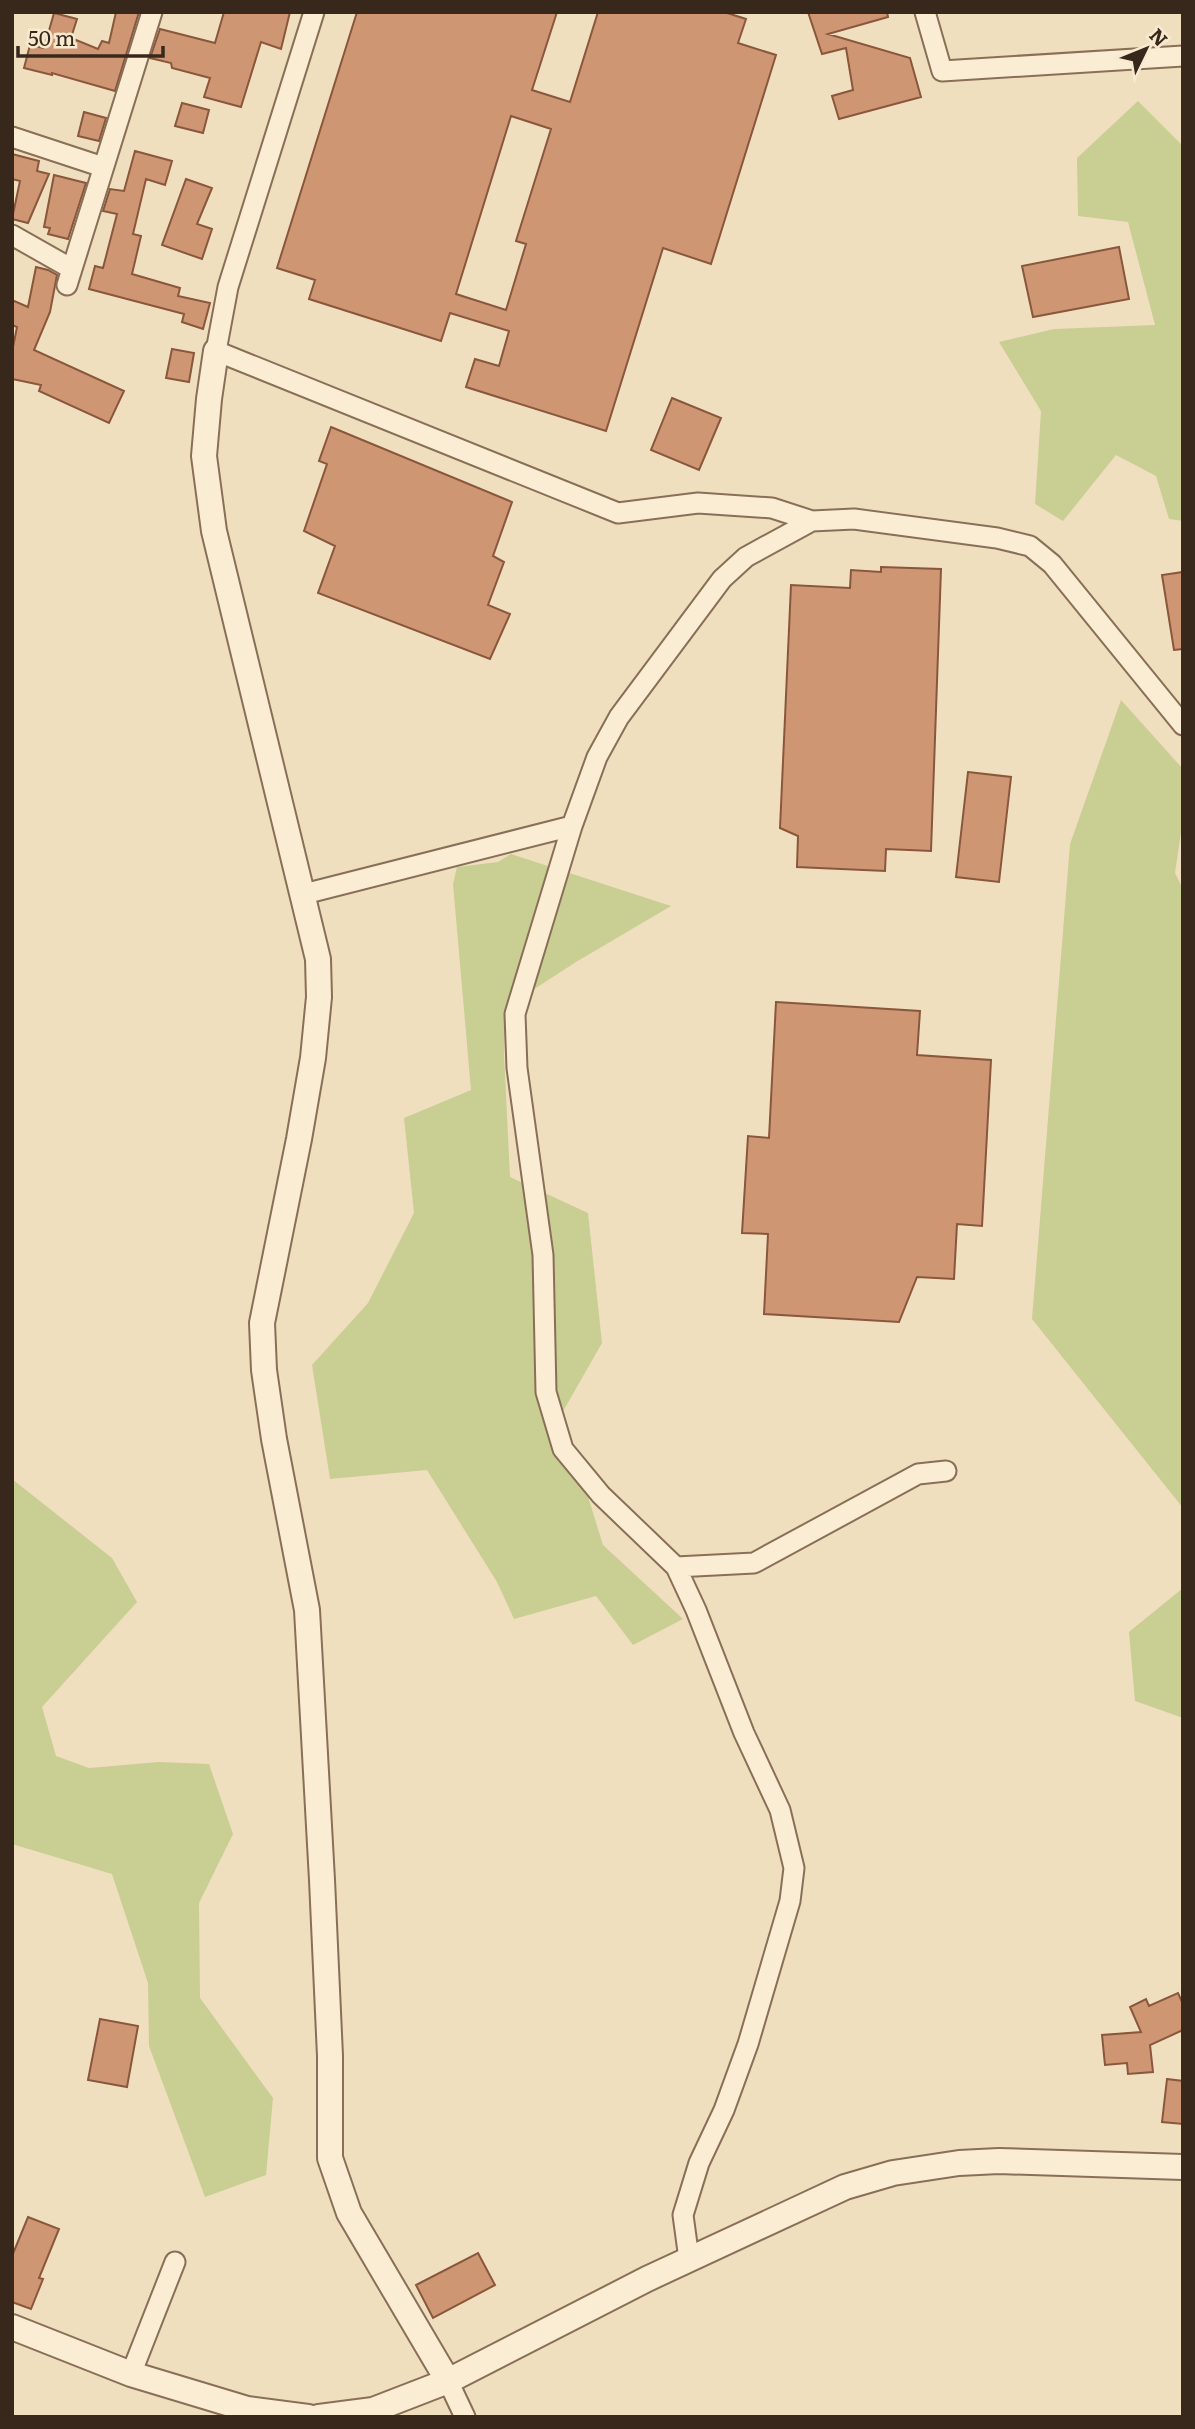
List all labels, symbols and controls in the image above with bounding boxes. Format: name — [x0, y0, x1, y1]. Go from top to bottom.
scale bar — [18, 14, 163, 58]
north arrow — [1111, 14, 1181, 84]
text: 50 m — [28, 21, 75, 52]
text: N — [1143, 21, 1175, 52]

